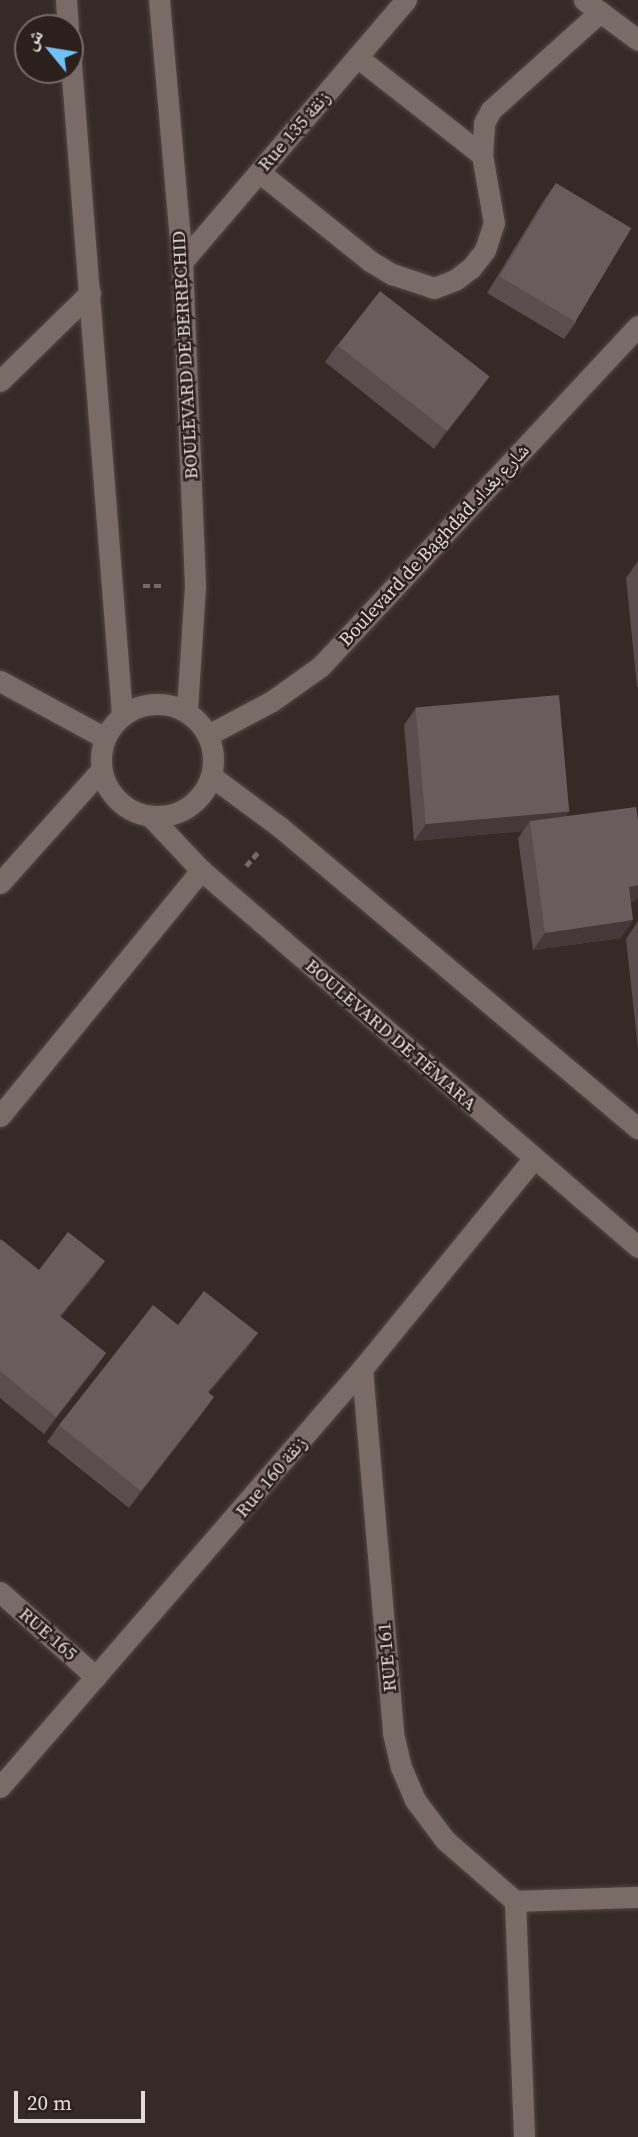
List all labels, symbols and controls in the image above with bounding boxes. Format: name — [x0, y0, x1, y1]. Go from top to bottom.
north arrow — [14, 14, 84, 84]
text: ش — [16, 24, 49, 55]
street label: Rue 135 زنقة — [253, 86, 335, 176]
street label: BOULEVARD DE BERRECHID — [167, 230, 203, 480]
street label: Boulevard de Baghdad شارع بغداد — [334, 439, 534, 651]
street label: BOULEVARD DE TÉMARA — [300, 954, 482, 1116]
street label: Rue 160 زنقة — [231, 1432, 311, 1522]
street label: RUE 165 — [14, 1603, 82, 1665]
street label: RUE 161 — [373, 1621, 401, 1693]
scale bar — [18, 2078, 149, 2122]
text: 20 m — [27, 2088, 72, 2117]

